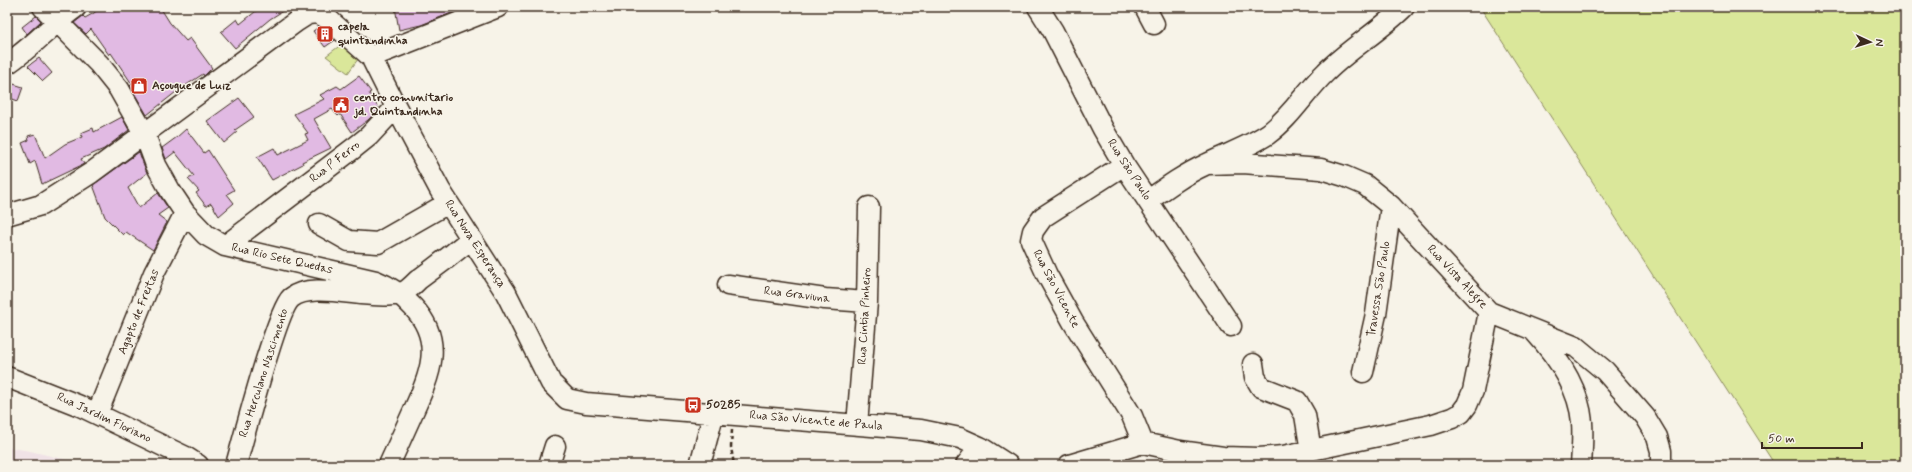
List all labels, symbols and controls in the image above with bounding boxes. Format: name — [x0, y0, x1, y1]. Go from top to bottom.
place label: capela quintandinha — [337, 19, 408, 49]
north arrow — [1850, 22, 1890, 62]
building icon: capela quintandinha — [315, 24, 335, 44]
text: N — [1872, 38, 1886, 47]
shop icon: Açougue de Luiz — [129, 76, 149, 96]
place label: Açougue de Luiz — [152, 78, 231, 94]
place label: centro comunitario jd. Quintandinha — [353, 90, 453, 120]
public building icon: centro comunitario jd. Quintandinha — [331, 95, 351, 115]
street label: Rua São Paulo — [1103, 136, 1155, 204]
street label: Rua P Ferro — [307, 137, 364, 187]
street label: Rua Nova Esperança — [441, 197, 509, 291]
street label: Rua Rio Sete Quedas — [230, 240, 334, 278]
street label: Travessa São Paulo — [1364, 240, 1394, 338]
street label: Rua Vista Alegre — [1422, 242, 1491, 313]
street label: Rua São Vicente — [1029, 247, 1083, 331]
street label: Agapto de Freitas — [115, 267, 163, 357]
street label: Rua Cintia Pinheiro — [854, 267, 876, 365]
street label: Rua Graviuna — [763, 283, 832, 307]
street label: Rua Herculano Nascimento — [236, 306, 292, 440]
street label: Rua Jardim Floriano — [54, 389, 154, 447]
bus stop icon: 50285 — [683, 395, 703, 415]
place label: 50285 — [706, 397, 741, 413]
street label: Rua São Vicente de Paula — [749, 407, 883, 435]
scale bar — [1762, 424, 1862, 450]
text: 50 m — [1768, 431, 1795, 447]

